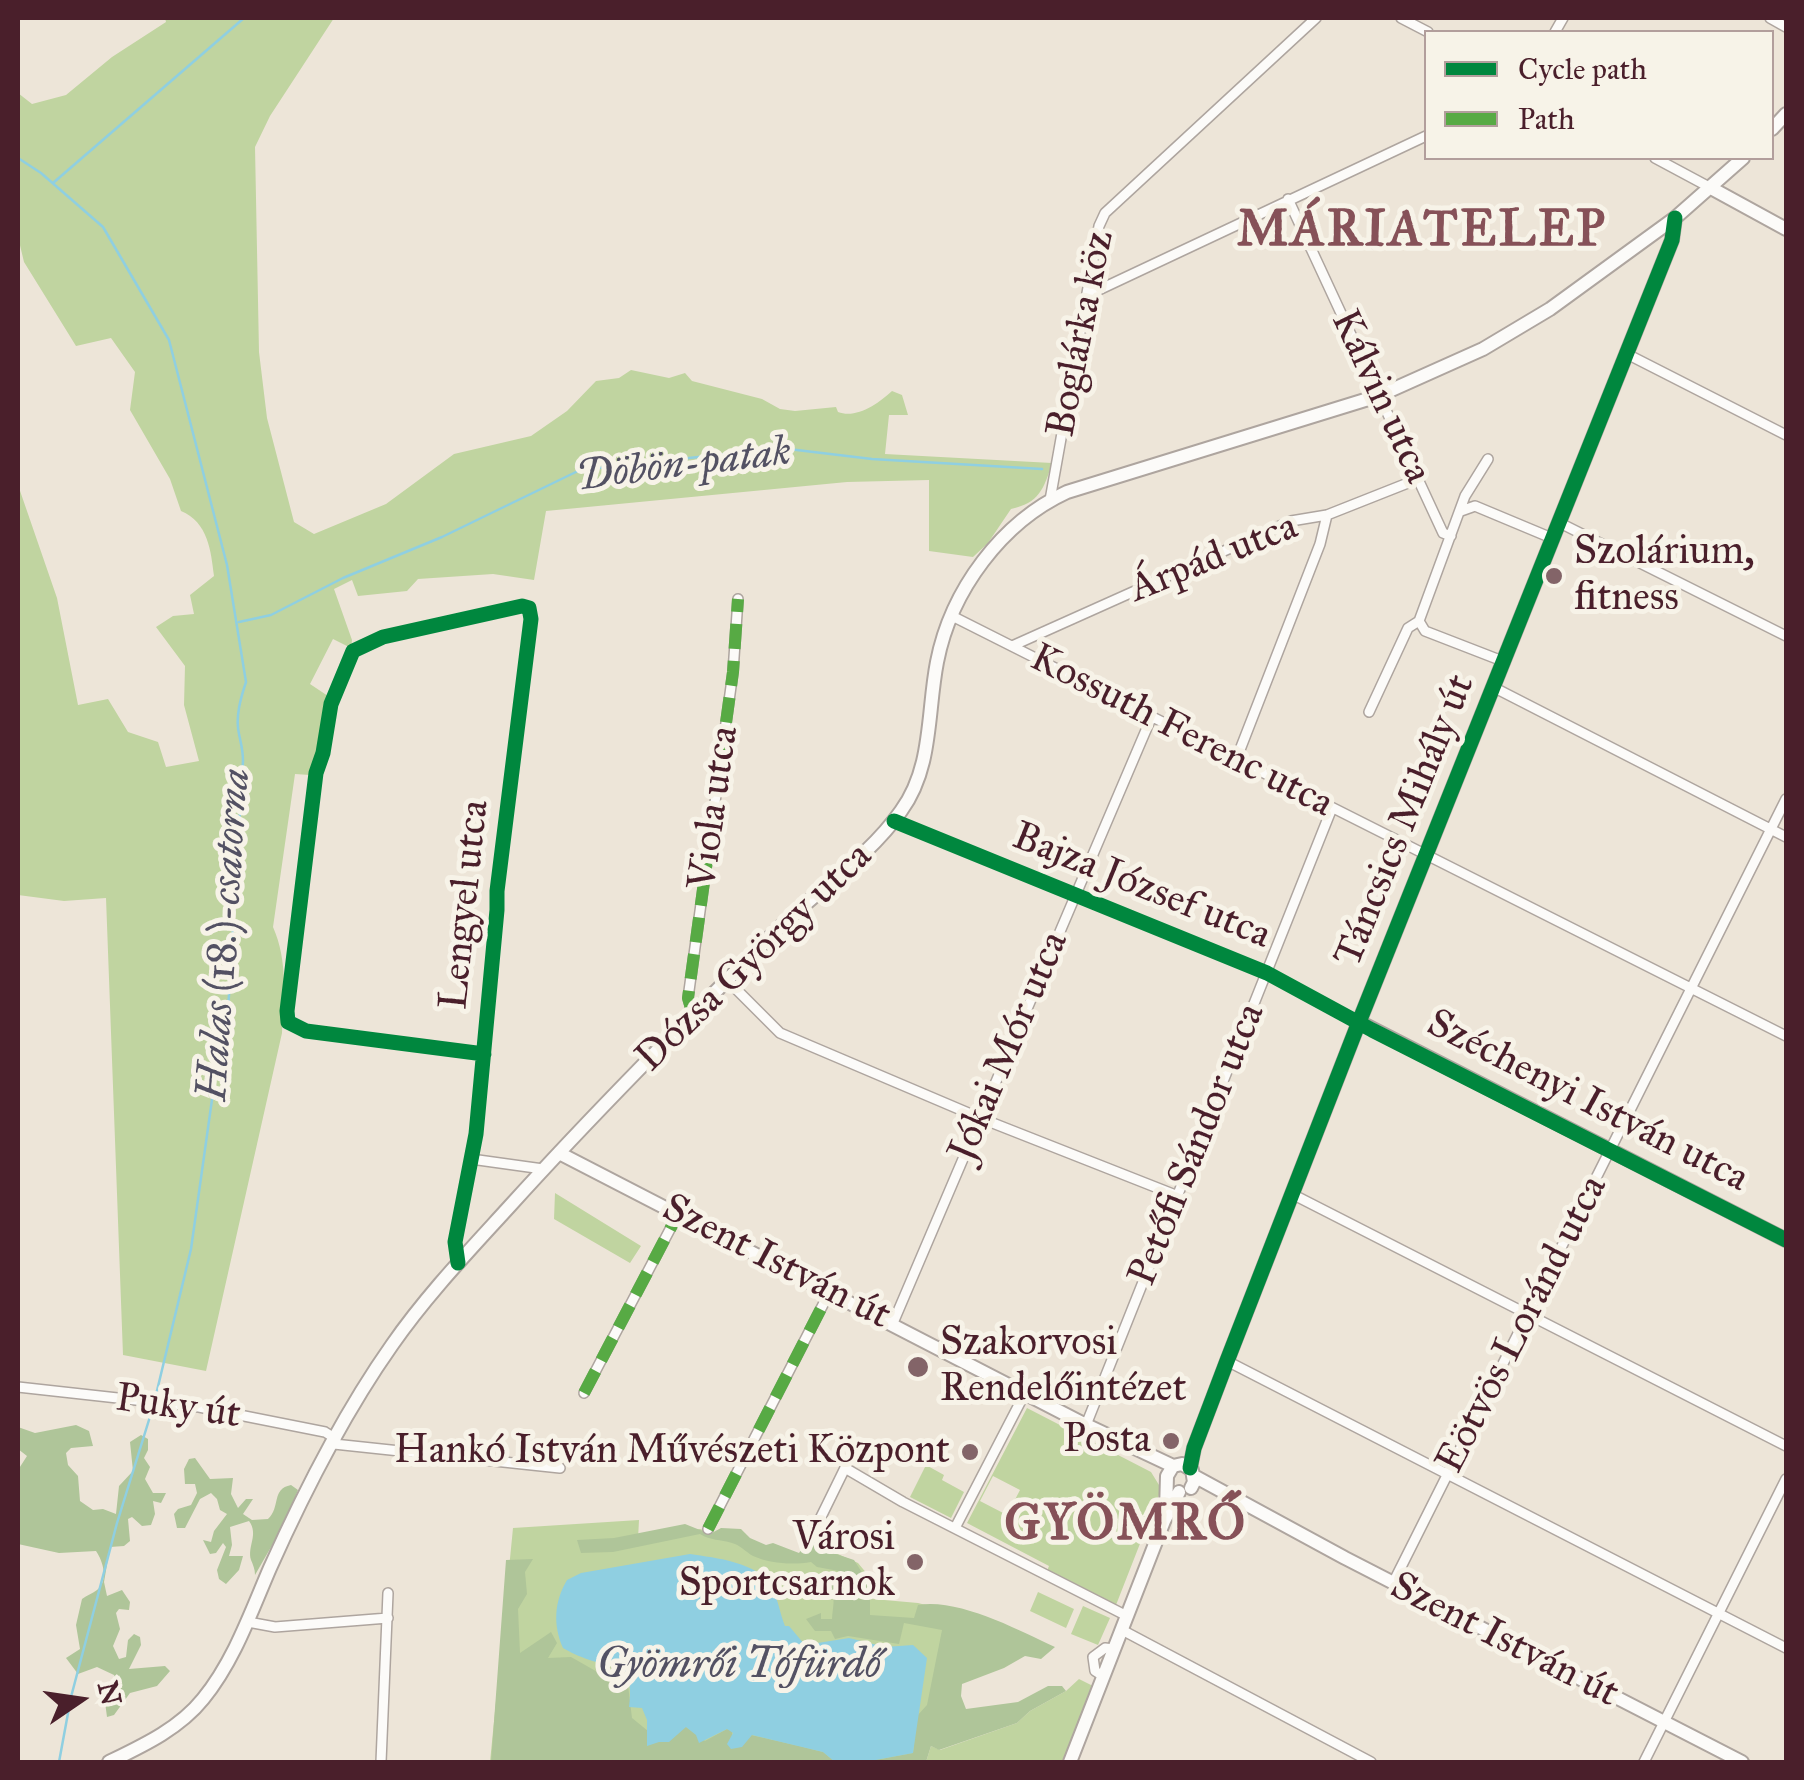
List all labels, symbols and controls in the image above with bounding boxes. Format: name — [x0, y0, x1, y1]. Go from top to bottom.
legend — [1424, 30, 1774, 160]
text: Cycle path — [1518, 51, 1647, 87]
text: Path — [1518, 101, 1575, 137]
district label: MÁRIATELEP — [1237, 203, 1607, 263]
street label: Boglárka köz — [1038, 227, 1126, 441]
street label: Kálvin utca — [1319, 303, 1441, 491]
water label: Döbön-patak — [574, 428, 794, 504]
street label: Árpád utca — [1123, 504, 1305, 614]
place label: Szolárium, fitness — [1574, 529, 1755, 623]
marker: Szolárium, fitness — [1543, 565, 1565, 587]
street label: Kossuth Ferenc utca — [1022, 635, 1340, 829]
street label: Táncsics Mihály út — [1326, 668, 1486, 974]
street label: Viola utca — [680, 723, 750, 893]
water label: Halas (18.)-csatorna — [189, 767, 263, 1103]
street label: Lengyel utca — [431, 798, 501, 1012]
street label: Bajza József utca — [1005, 813, 1277, 961]
street label: Dózsa György utca — [627, 833, 883, 1083]
street label: Jókai Mór utca — [940, 925, 1080, 1169]
street label: Petőfi Sándor utca — [1120, 997, 1276, 1293]
street label: Széchenyi István utca — [1418, 1000, 1756, 1204]
street label: Eötvös Loránd utca — [1427, 1168, 1619, 1482]
street label: Szent István út — [654, 1185, 898, 1341]
place label: Szakorvosi Rendelőintézet — [940, 1320, 1187, 1414]
marker: Szakorvosi Rendelőintézet — [905, 1354, 931, 1380]
street label: Puky út — [112, 1375, 244, 1441]
place label: Posta — [1063, 1417, 1151, 1465]
place label: Hankó István Művészeti Központ — [394, 1428, 950, 1476]
marker: Posta — [1160, 1430, 1182, 1452]
marker: Hankó István Művészeti Központ — [959, 1441, 981, 1463]
district label: GYÖMRŐ — [1004, 1497, 1248, 1557]
place label: Városi Sportcsarnok — [679, 1515, 895, 1609]
marker: Városi Sportcsarnok — [904, 1551, 926, 1573]
street label: Szent István út — [1382, 1563, 1626, 1719]
water label: Gyömrői Tófürdő — [597, 1642, 881, 1692]
north arrow — [30, 1650, 130, 1750]
text: N — [90, 1678, 129, 1709]

